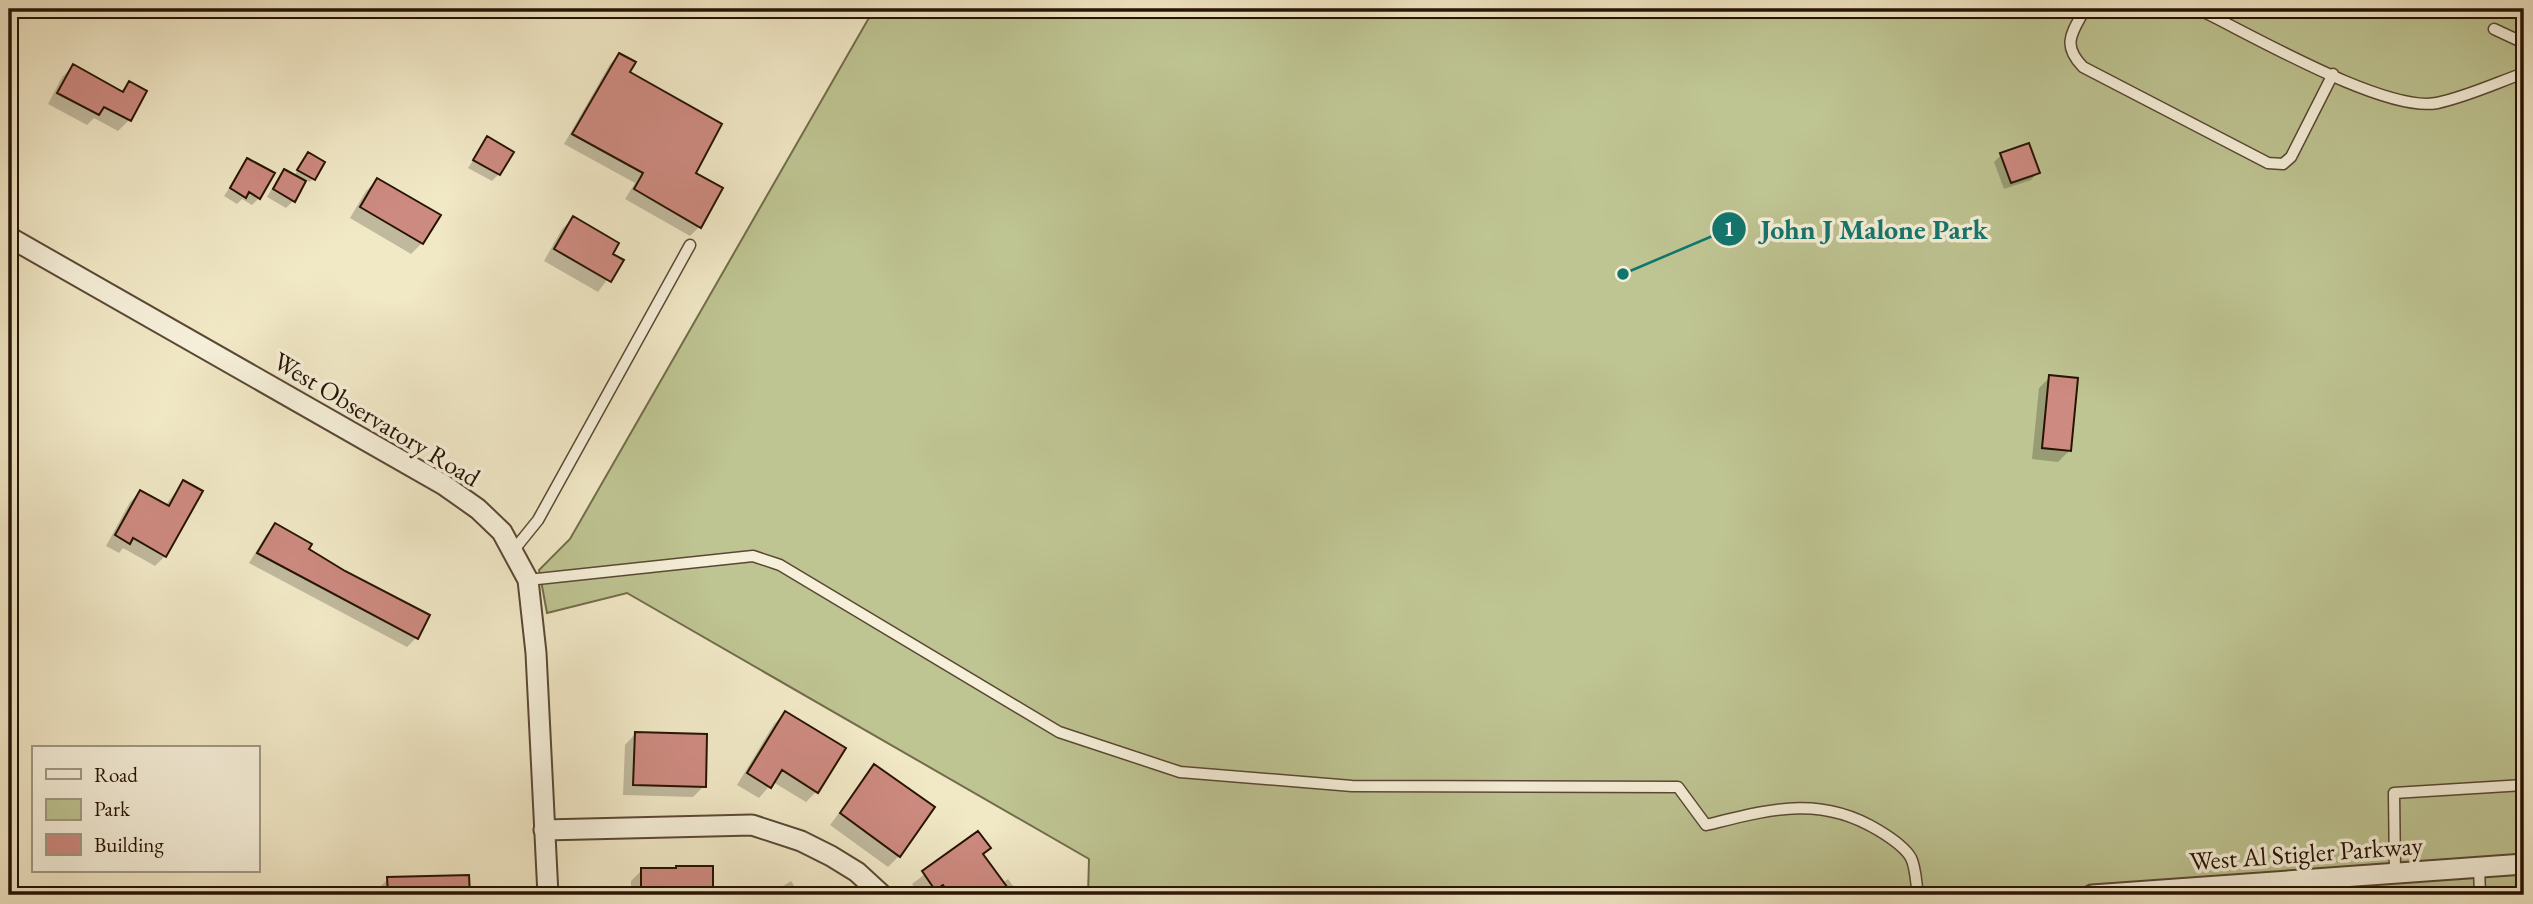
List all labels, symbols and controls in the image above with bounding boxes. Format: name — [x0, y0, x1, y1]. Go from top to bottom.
callout: John J Malone Park — [1712, 205, 2002, 254]
text: John J Malone Park — [1757, 211, 1988, 247]
text: 1 — [1723, 215, 1735, 242]
street label: West Observatory Road — [267, 344, 487, 495]
legend — [32, 746, 259, 872]
text: Road — [94, 761, 138, 788]
text: Park — [94, 795, 131, 822]
street label: West Al Stigler Parkway — [2188, 828, 2424, 878]
text: Building — [94, 831, 164, 858]

